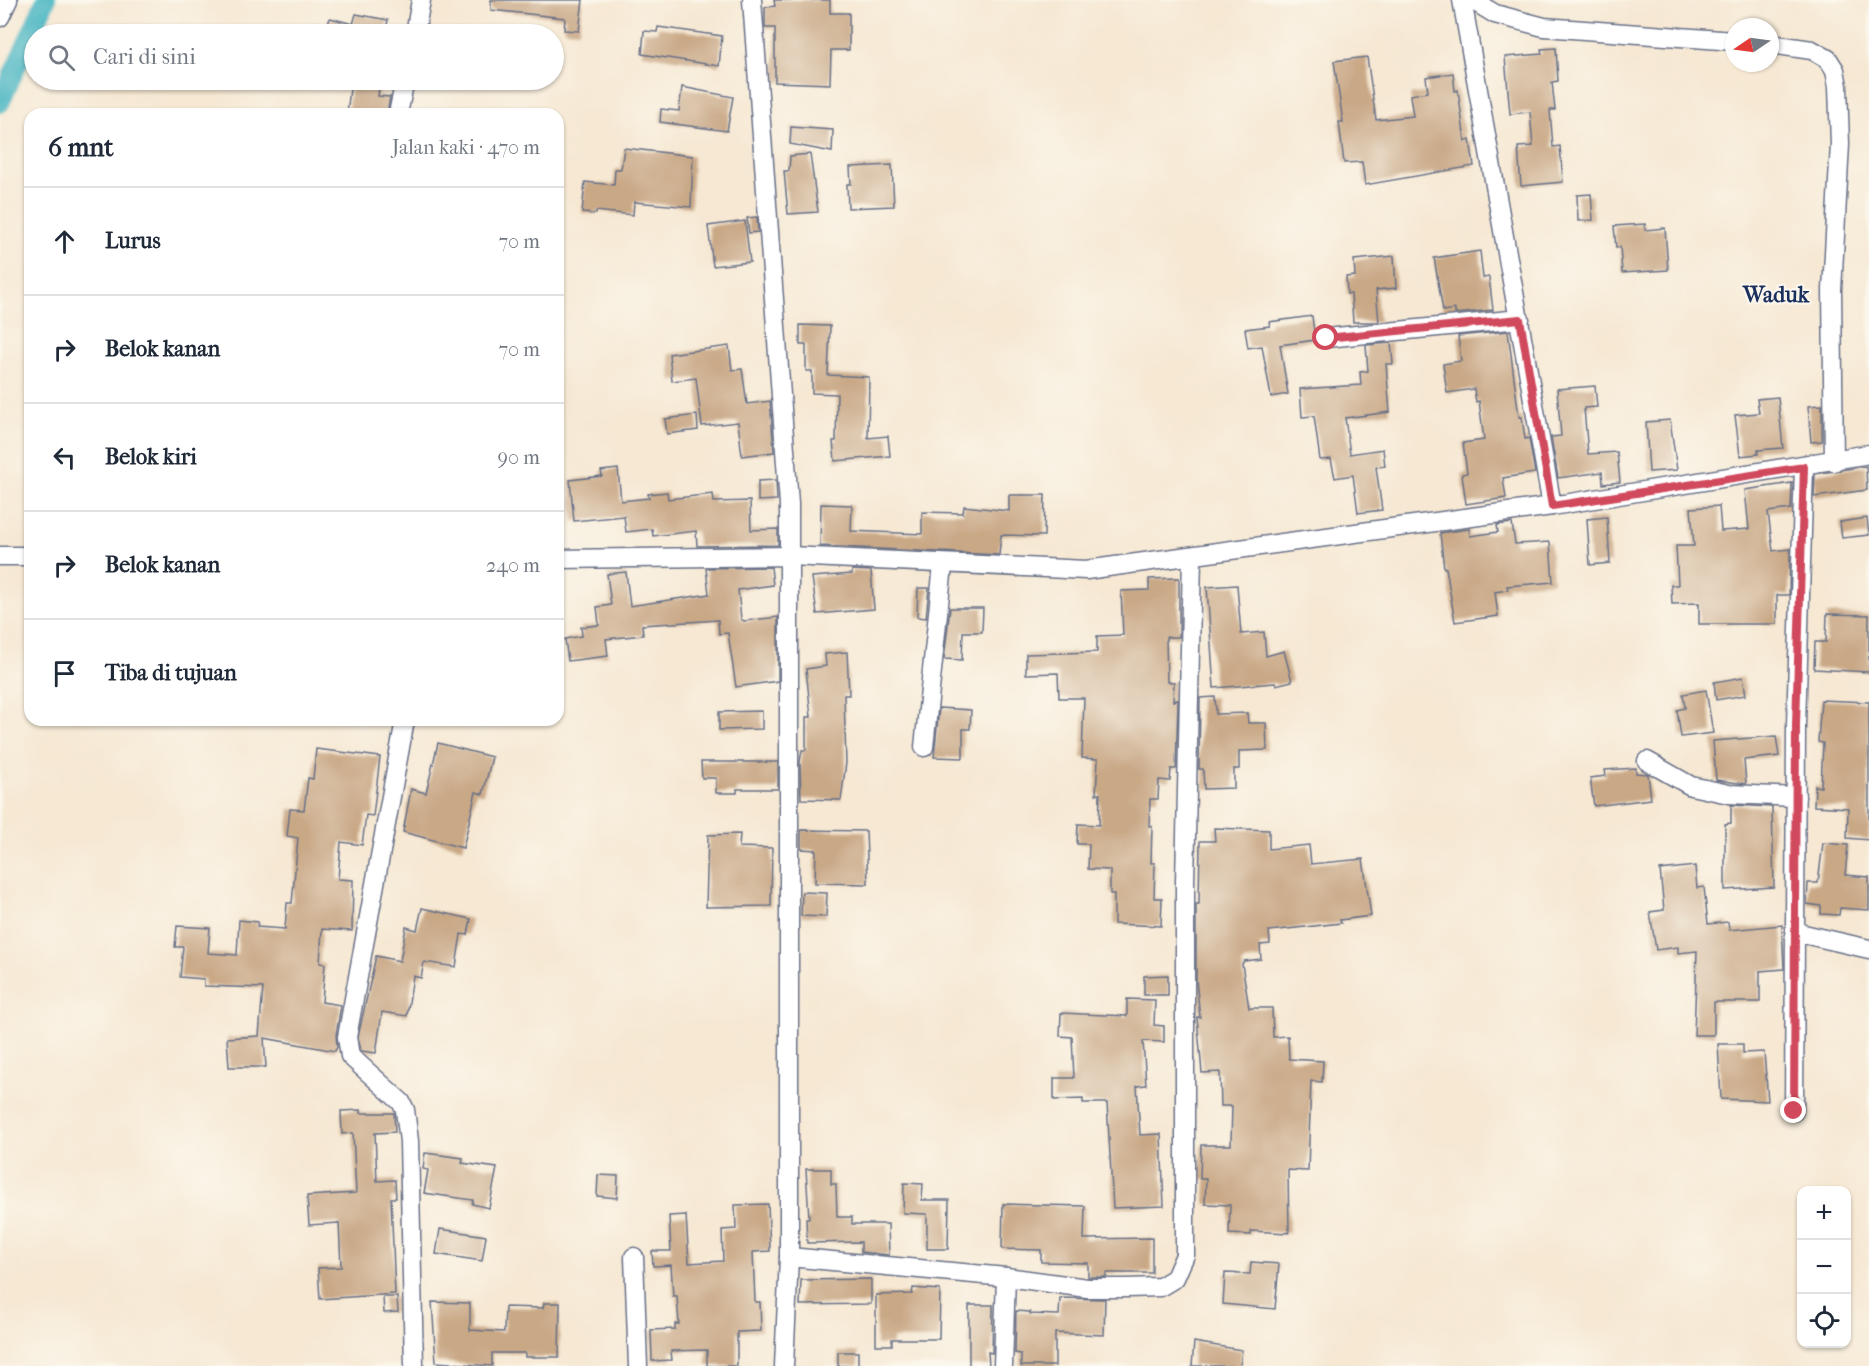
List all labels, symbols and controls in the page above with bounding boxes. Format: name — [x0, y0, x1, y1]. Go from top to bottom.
north arrow — [1725, 18, 1779, 72]
search box — [24, 24, 564, 90]
icon: search — [45, 41, 78, 74]
text: Cari di sini — [93, 44, 196, 70]
text: 6 mnt — [48, 132, 113, 163]
text: Jalan kaki · 470 m — [392, 136, 540, 159]
icon: ahead — [48, 225, 81, 258]
text: Lurus — [105, 228, 161, 254]
text: 70 m — [498, 230, 540, 253]
district label: Waduk — [1742, 282, 1810, 308]
route start — [1312, 324, 1338, 350]
icon: right — [48, 333, 81, 366]
text: Belok kanan — [105, 336, 220, 362]
text: 70 m — [498, 338, 540, 361]
icon: left — [48, 441, 81, 474]
text: Belok kiri — [105, 444, 197, 470]
text: 90 m — [498, 446, 540, 469]
icon: right — [48, 549, 81, 582]
text: Belok kanan — [105, 552, 220, 578]
text: 240 m — [486, 554, 540, 577]
icon: arrive — [48, 657, 81, 690]
text: Tiba di tujuan — [105, 660, 237, 686]
route end — [1780, 1097, 1806, 1123]
map controls — [1797, 1186, 1851, 1348]
button: + — [1797, 1186, 1851, 1240]
button: − — [1797, 1240, 1851, 1294]
button: locate — [1797, 1294, 1851, 1348]

